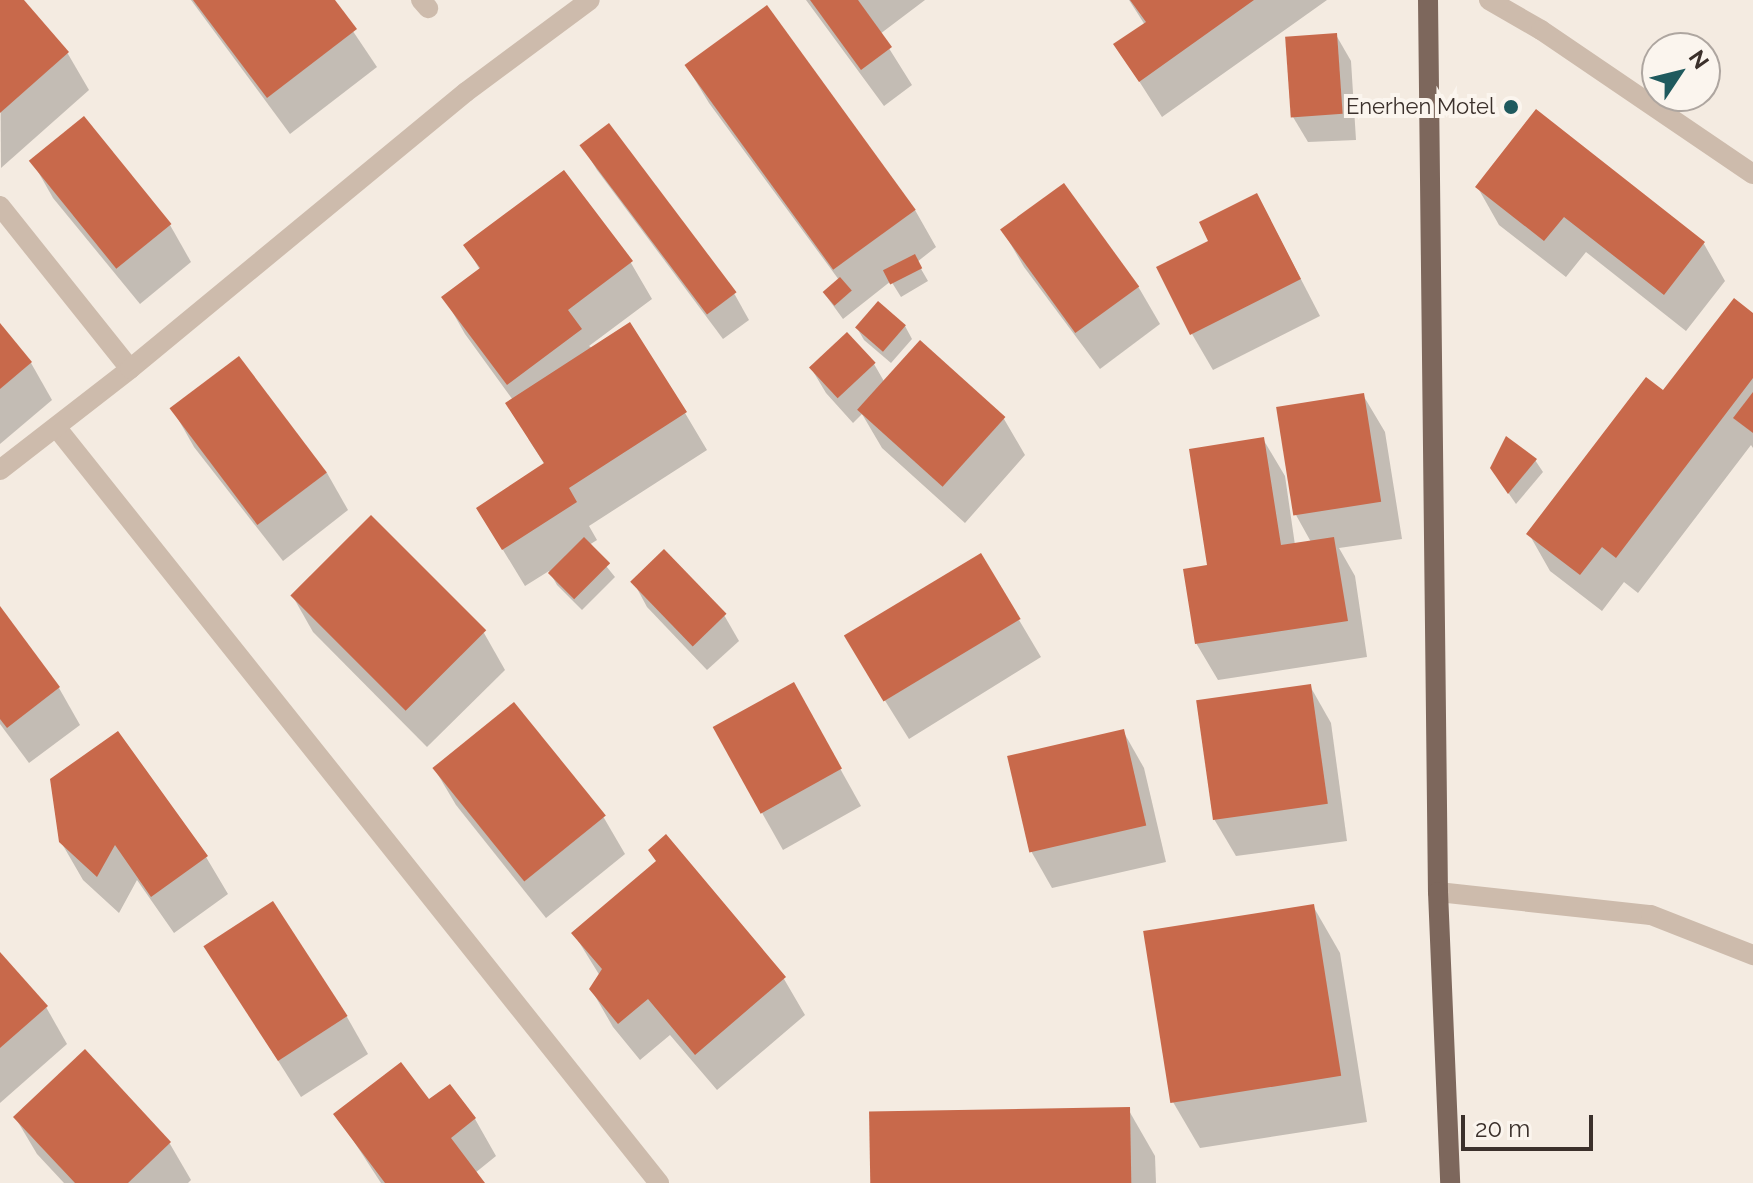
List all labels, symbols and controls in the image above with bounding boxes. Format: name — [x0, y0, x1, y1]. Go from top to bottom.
north arrow — [1641, 32, 1721, 112]
text: N — [1684, 45, 1714, 74]
place label: Enerhen Motel — [1346, 94, 1495, 120]
marker: Enerhen Motel — [1502, 98, 1520, 116]
scale bar — [1465, 1099, 1597, 1149]
text: 20 m — [1475, 1114, 1530, 1143]

